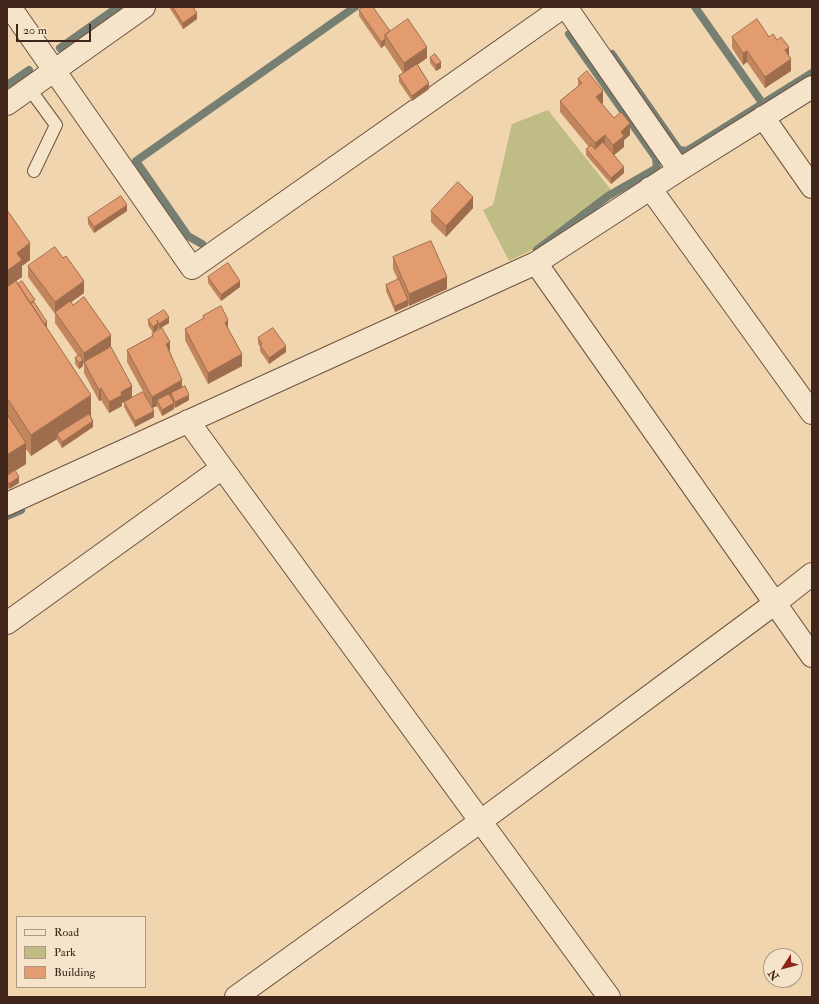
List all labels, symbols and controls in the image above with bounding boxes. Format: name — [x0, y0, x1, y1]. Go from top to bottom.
scale bar — [18, 16, 93, 42]
text: 20 m — [23, 23, 47, 38]
legend — [16, 916, 146, 988]
text: Road — [54, 925, 79, 940]
text: Park — [54, 945, 76, 960]
north arrow — [763, 948, 803, 988]
text: Building — [54, 965, 95, 980]
text: N — [766, 967, 782, 983]

